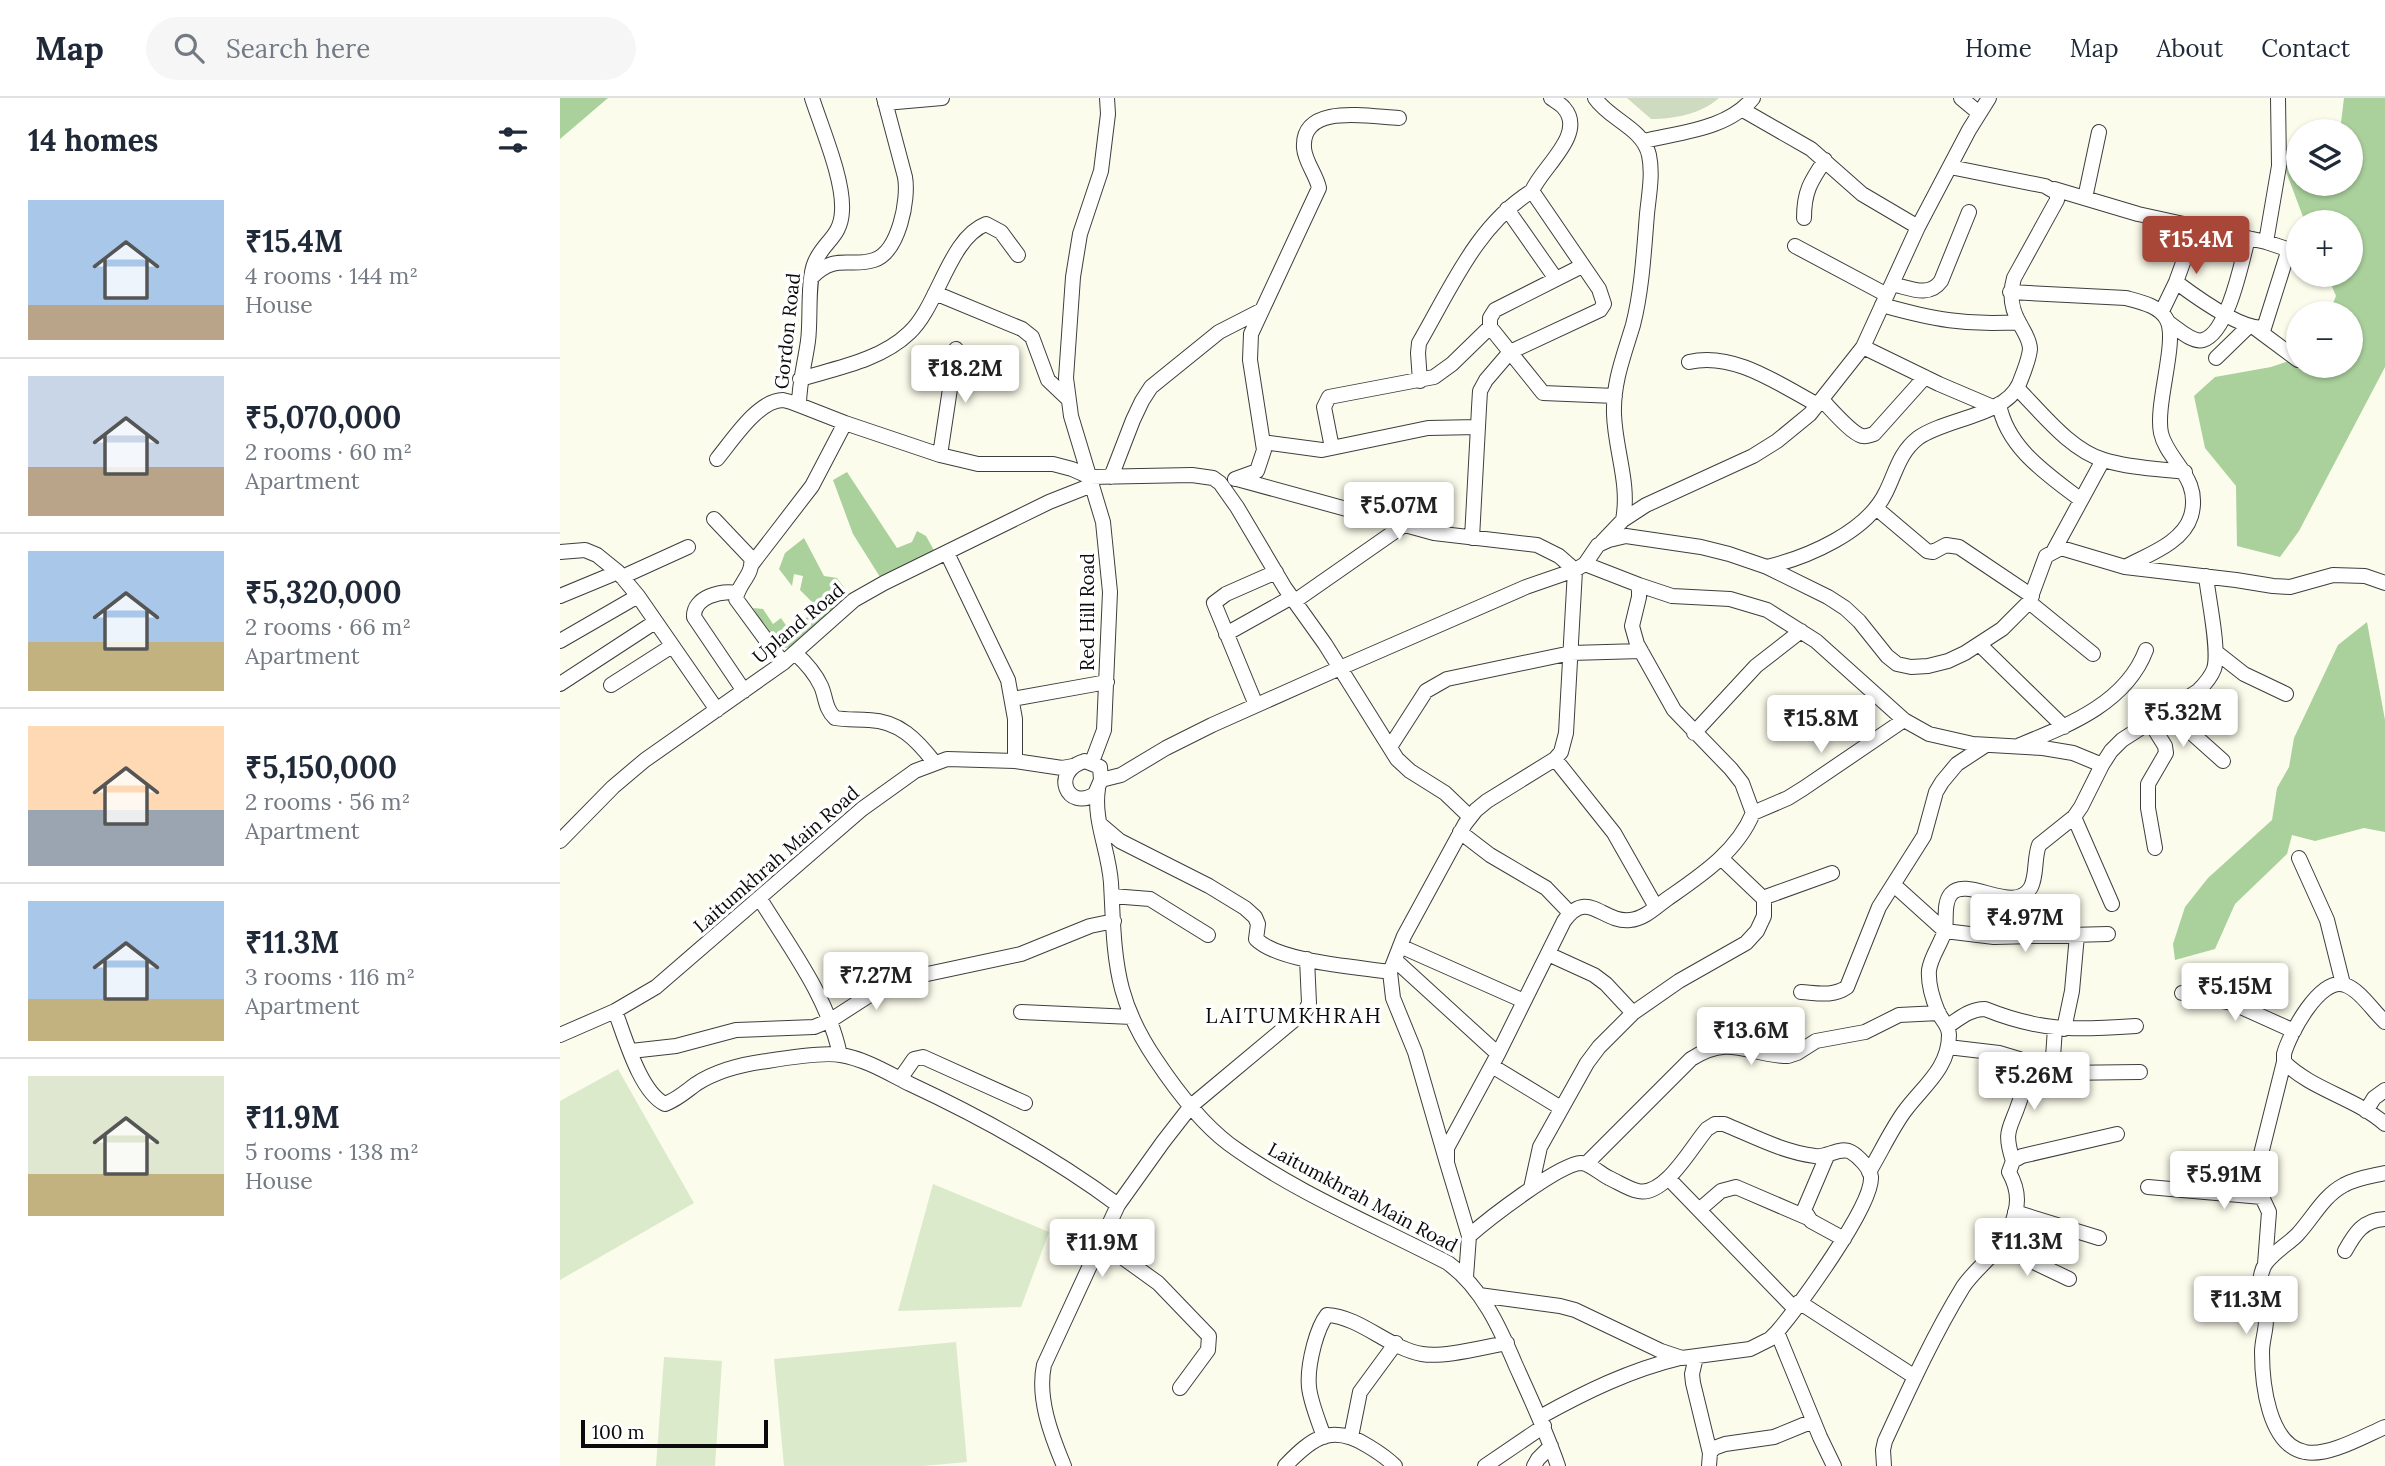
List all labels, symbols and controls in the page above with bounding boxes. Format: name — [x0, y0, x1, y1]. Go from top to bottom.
search box — [146, 17, 636, 80]
text: Map — [35, 27, 104, 69]
icon: search — [170, 29, 208, 67]
text: Search here — [226, 32, 370, 65]
text: Home — [1965, 33, 2032, 64]
text: Map — [2070, 33, 2119, 64]
text: About — [2157, 33, 2223, 64]
text: Contact — [2261, 33, 2350, 64]
map controls — [2286, 119, 2363, 378]
button: layers — [2286, 119, 2363, 196]
text: 14 homes — [28, 121, 158, 159]
icon: filters — [494, 121, 532, 159]
button: + — [2286, 210, 2363, 287]
pin: ₹15.4M — [2139, 216, 2253, 276]
text: ₹15.4M — [245, 222, 343, 260]
text: ₹15.4M — [2158, 224, 2234, 253]
icon: home — [84, 228, 168, 312]
text: 4 rooms · 144 m² — [245, 261, 418, 290]
street label: Gordon Road — [769, 272, 805, 390]
text: House — [245, 290, 313, 319]
button: − — [2286, 301, 2363, 378]
pin: ₹18.2M — [908, 345, 1022, 405]
text: ₹18.2M — [927, 353, 1003, 382]
text: ₹5,070,000 — [245, 398, 401, 436]
icon: home — [84, 404, 168, 488]
text: 2 rooms · 60 m² — [245, 437, 412, 466]
text: Apartment — [245, 466, 360, 495]
pin: ₹5.07M — [1342, 482, 1456, 542]
text: ₹5.07M — [1360, 490, 1438, 519]
street label: Red Hill Road — [1075, 553, 1099, 671]
text: ₹5,320,000 — [245, 573, 402, 611]
street label: Upland Road — [747, 578, 849, 668]
icon: home — [84, 579, 168, 663]
text: 2 rooms · 66 m² — [245, 612, 411, 641]
text: Apartment — [245, 641, 360, 670]
pin: ₹5.32M — [2126, 690, 2240, 749]
pin: ₹15.8M — [1764, 696, 1878, 755]
text: ₹5.32M — [2144, 697, 2222, 726]
text: ₹15.8M — [1783, 703, 1859, 732]
text: ₹5,150,000 — [245, 748, 397, 786]
icon: home — [84, 754, 168, 838]
street label: Laitumkhrah Main Road — [688, 781, 864, 937]
text: 2 rooms · 56 m² — [245, 787, 410, 816]
text: Apartment — [245, 816, 360, 845]
pin: ₹4.97M — [1968, 894, 2082, 954]
text: ₹4.97M — [1986, 902, 2064, 931]
text: ₹11.3M — [245, 923, 339, 961]
icon: home — [84, 929, 168, 1013]
pin: ₹7.27M — [819, 953, 933, 1012]
text: ₹7.27M — [839, 960, 913, 989]
text: 3 rooms · 116 m² — [245, 962, 415, 991]
pin: ₹5.15M — [2178, 964, 2292, 1023]
text: ₹5.15M — [2197, 971, 2273, 1000]
text: Apartment — [245, 991, 360, 1020]
district label: LAITUMKHRAH — [1205, 1002, 1383, 1029]
pin: ₹13.6M — [1694, 1007, 1808, 1067]
text: ₹13.6M — [1713, 1015, 1789, 1044]
pin: ₹5.26M — [1977, 1052, 2091, 1112]
text: ₹5.26M — [1995, 1060, 2073, 1089]
text: ₹11.9M — [245, 1098, 340, 1136]
icon: home — [84, 1104, 168, 1188]
text: 5 rooms · 138 m² — [245, 1137, 419, 1166]
street label: Laitumkhrah Main Road — [1264, 1137, 1462, 1257]
pin: ₹5.91M — [2167, 1152, 2281, 1211]
text: ₹5.91M — [2186, 1159, 2262, 1188]
text: House — [245, 1166, 313, 1195]
pin: ₹11.3M — [1970, 1218, 2084, 1278]
pin: ₹11.9M — [1045, 1220, 1159, 1279]
text: ₹11.3M — [1991, 1226, 2063, 1255]
text: ₹11.9M — [1066, 1227, 1138, 1256]
pin: ₹11.3M — [2189, 1276, 2303, 1336]
text: ₹11.3M — [2210, 1284, 2282, 1313]
scale bar — [581, 1417, 768, 1449]
text: 100 m — [592, 1420, 645, 1444]

